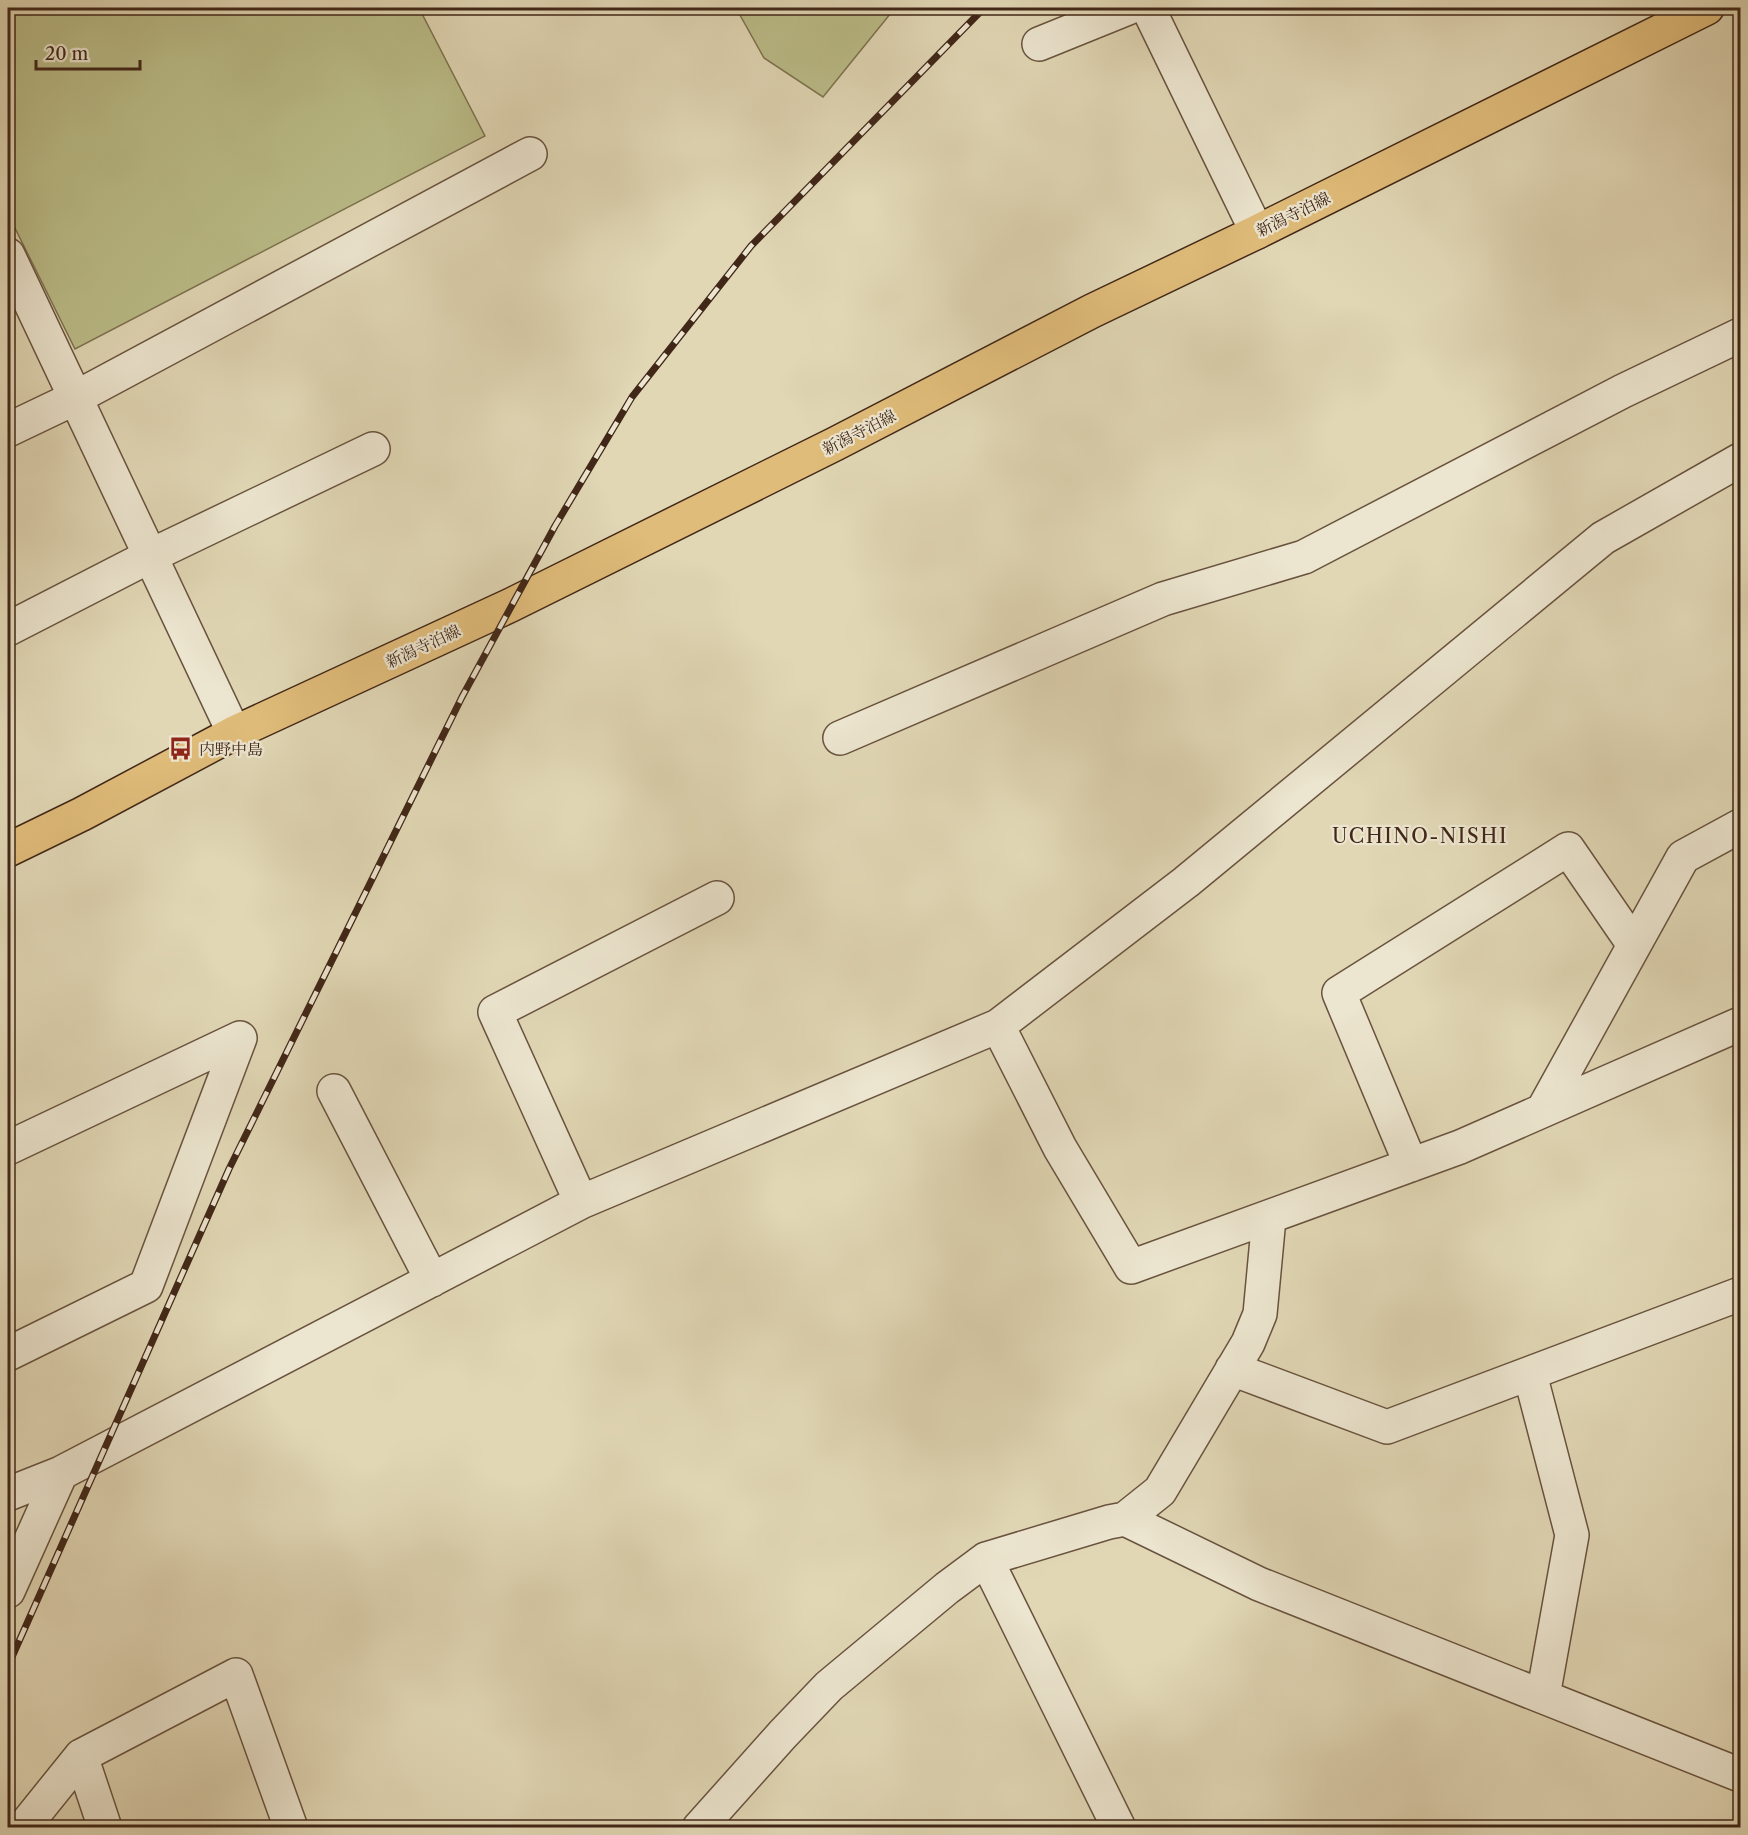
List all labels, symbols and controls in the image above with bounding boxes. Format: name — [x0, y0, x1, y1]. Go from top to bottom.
scale bar — [36, 33, 140, 71]
text: 20 m — [45, 43, 89, 65]
street label: 新潟寺泊線 — [1253, 187, 1333, 241]
street label: 新潟寺泊線 — [819, 405, 899, 459]
street label: 新潟寺泊線 — [383, 620, 463, 672]
bus stop icon: 内野中島 — [168, 736, 194, 762]
place label: 内野中島 — [199, 739, 263, 759]
district label: UCHINO-NISHI — [1332, 824, 1508, 848]

